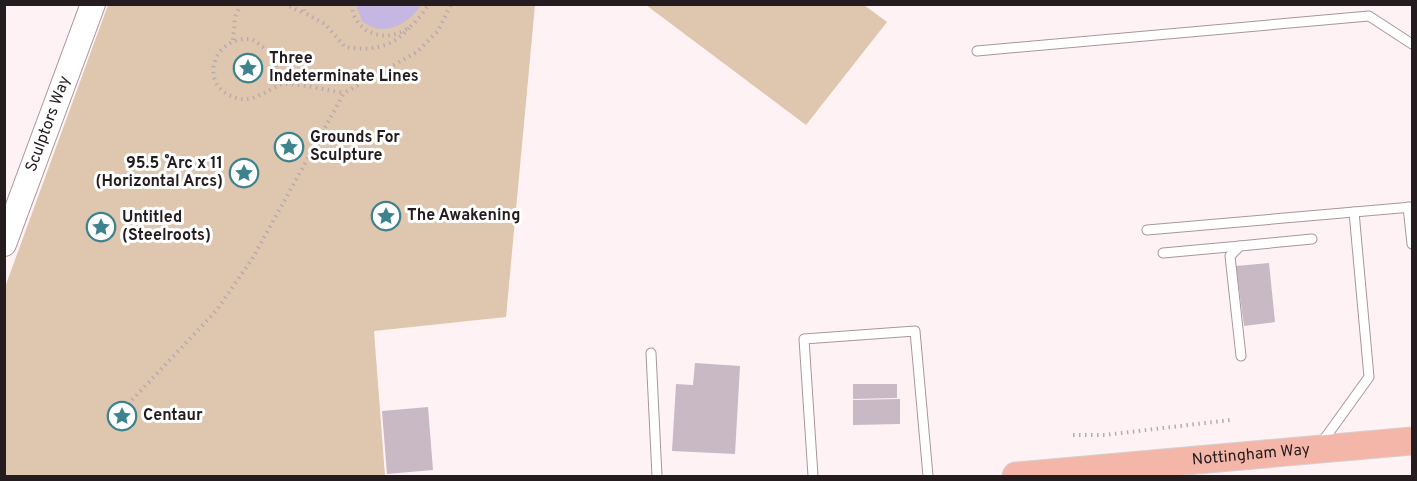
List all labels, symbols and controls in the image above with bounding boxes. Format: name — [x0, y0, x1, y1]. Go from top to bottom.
place label: Three Indeterminate Lines — [269, 49, 419, 87]
place icon: Three Indeterminate Lines — [232, 52, 264, 84]
street label: Sculptors Way — [22, 73, 75, 175]
place label: Grounds For Sculpture — [310, 128, 400, 166]
place icon: Grounds For Sculpture — [273, 131, 305, 163]
place label: 95.5 ̊ Arc x 11 (Horizontal Arcs) — [96, 153, 223, 192]
place icon: 95.5 ̊ Arc x 11 (Horizontal Arcs) — [228, 157, 260, 189]
place icon: The Awakening — [370, 200, 402, 232]
place label: The Awakening — [407, 206, 520, 226]
place label: Untitled (Steelroots) — [122, 208, 211, 246]
place icon: Untitled (Steelroots) — [85, 211, 117, 243]
place icon: Centaur — [106, 400, 138, 432]
place label: Centaur — [143, 406, 203, 426]
street label: Nottingham Way — [1191, 440, 1311, 470]

